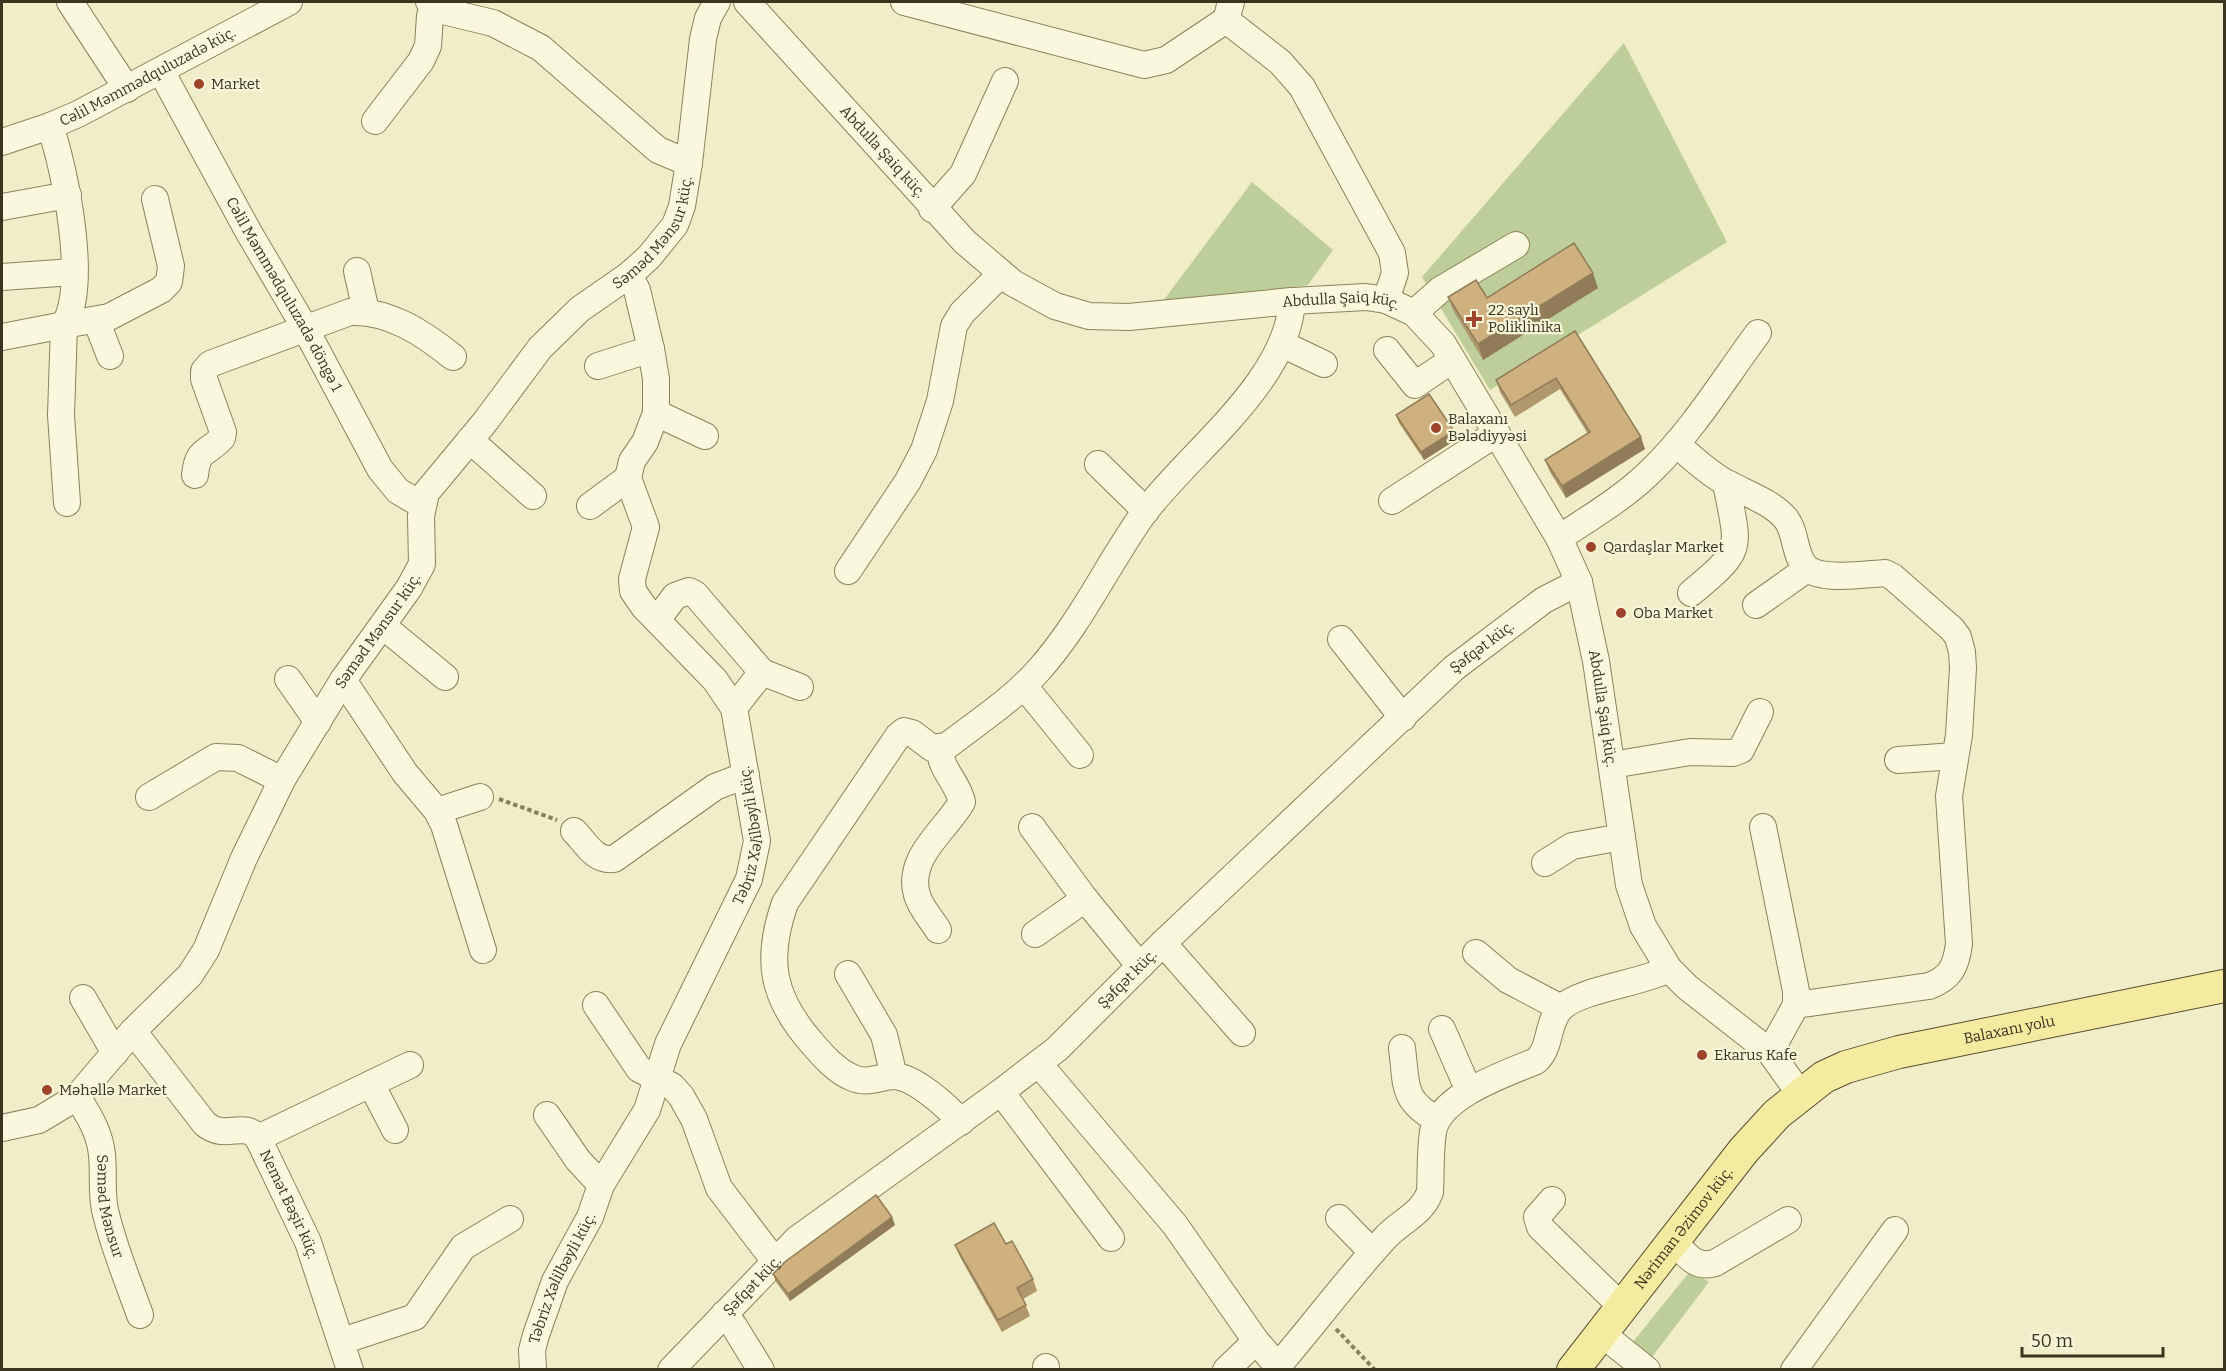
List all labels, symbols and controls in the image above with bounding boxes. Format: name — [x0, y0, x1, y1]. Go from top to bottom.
street label: Cəlil Məmmədquluzadə küç. — [57, 23, 239, 130]
place label: Market — [211, 75, 261, 93]
marker: Market — [192, 77, 206, 91]
street label: Abdulla Şaiq küç. — [836, 102, 929, 201]
street label: Səməd Mənsur küç. — [609, 175, 696, 293]
street label: Cəlil Məmmədquluzadə döngə 1 — [222, 194, 346, 395]
street label: Abdulla Şaiq küç. — [1281, 288, 1403, 314]
place label: 22 saylı Poliklinika — [1488, 301, 1561, 336]
marker: 22 saylı Poliklinika — [1465, 310, 1483, 328]
place label: Balaxanı Bələdiyyəsi — [1448, 410, 1528, 445]
marker: Balaxanı Bələdiyyəsi — [1429, 421, 1443, 435]
place label: Qardaşlar Market — [1603, 538, 1725, 556]
marker: Qardaşlar Market — [1584, 540, 1598, 554]
street label: Səməd Mənsur küç. — [331, 570, 424, 692]
place label: Oba Market — [1633, 604, 1714, 622]
marker: Oba Market — [1614, 606, 1628, 620]
street label: Şəfqət küç. — [1446, 617, 1518, 677]
street label: Abdulla Şaiq küç. — [1585, 648, 1620, 768]
street label: Təbriz Xəlilbəyli küç. — [729, 765, 766, 908]
street label: Şəfqət küç. — [1094, 946, 1160, 1012]
street label: Balaxanı yolu — [1962, 1012, 2057, 1048]
place label: Ekarus Kafe — [1714, 1046, 1797, 1064]
marker: Ekarus Kafe — [1695, 1048, 1709, 1062]
place label: Məhəllə Market — [59, 1081, 168, 1099]
marker: Məhəllə Market — [40, 1083, 54, 1097]
street label: Nemət Bəşir küç. — [256, 1147, 322, 1261]
street label: Səməd Mənsur — [93, 1154, 128, 1261]
street label: Nəriman Əzimov küç. — [1630, 1163, 1737, 1293]
street label: Təbriz Xəlilbəyli küç. — [525, 1211, 600, 1346]
street label: Şəfqət küç. — [719, 1252, 785, 1319]
scale bar — [2022, 1320, 2163, 1358]
text: 50 m — [2031, 1330, 2073, 1352]

